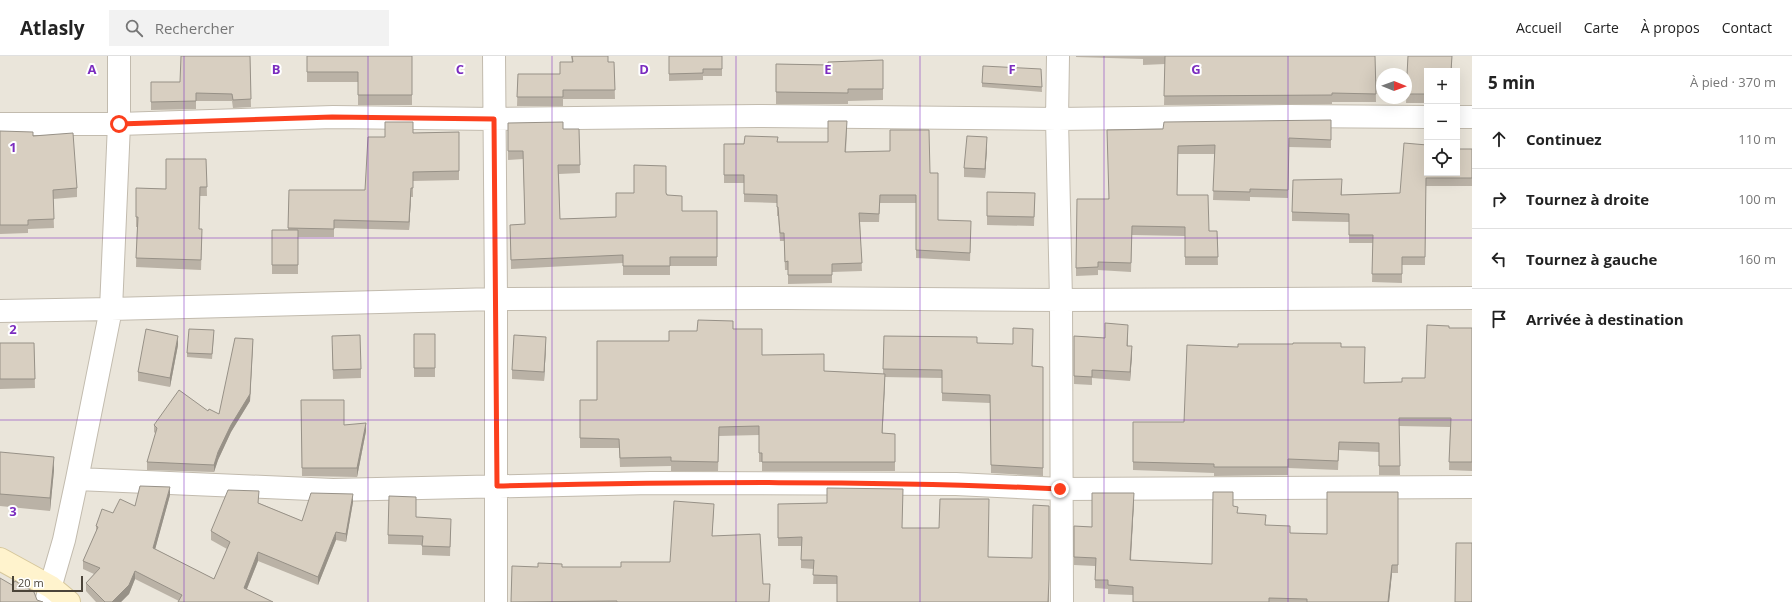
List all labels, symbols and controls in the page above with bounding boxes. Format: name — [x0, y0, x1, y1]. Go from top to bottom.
search box — [109, 10, 389, 46]
text: Atlasly — [20, 15, 85, 41]
icon: search — [123, 17, 145, 39]
text: Rechercher — [155, 18, 234, 38]
text: Accueil — [1516, 18, 1562, 37]
text: Carte — [1584, 18, 1619, 37]
text: À propos — [1641, 18, 1700, 37]
text: Contact — [1722, 18, 1772, 37]
text: A — [88, 60, 97, 78]
text: B — [272, 60, 281, 78]
text: C — [456, 60, 464, 78]
text: D — [639, 60, 649, 78]
text: E — [824, 60, 832, 78]
text: F — [1008, 60, 1016, 78]
text: G — [1191, 60, 1201, 78]
north arrow — [1376, 68, 1412, 104]
map controls — [1424, 68, 1460, 176]
button: + — [1424, 68, 1460, 104]
text: 5 min — [1488, 71, 1535, 94]
text: À pied · 370 m — [1690, 73, 1776, 91]
button: − — [1424, 104, 1460, 140]
route start — [110, 115, 128, 133]
icon: ahead — [1488, 128, 1510, 150]
text: Continuez — [1526, 129, 1602, 149]
text: 110 m — [1738, 130, 1776, 148]
text: 1 — [9, 138, 17, 156]
button: locate — [1424, 140, 1460, 176]
icon: right — [1488, 188, 1510, 210]
text: Tournez à droite — [1526, 189, 1649, 209]
text: 100 m — [1738, 190, 1776, 208]
icon: left — [1488, 248, 1510, 270]
text: Tournez à gauche — [1526, 249, 1657, 269]
text: 160 m — [1738, 250, 1776, 268]
icon: arrive — [1488, 308, 1510, 330]
text: Arrivée à destination — [1526, 309, 1684, 329]
text: 2 — [9, 320, 17, 338]
route end — [1051, 480, 1069, 498]
text: 3 — [9, 502, 17, 520]
scale bar — [12, 574, 83, 593]
text: 20 m — [18, 575, 44, 590]

